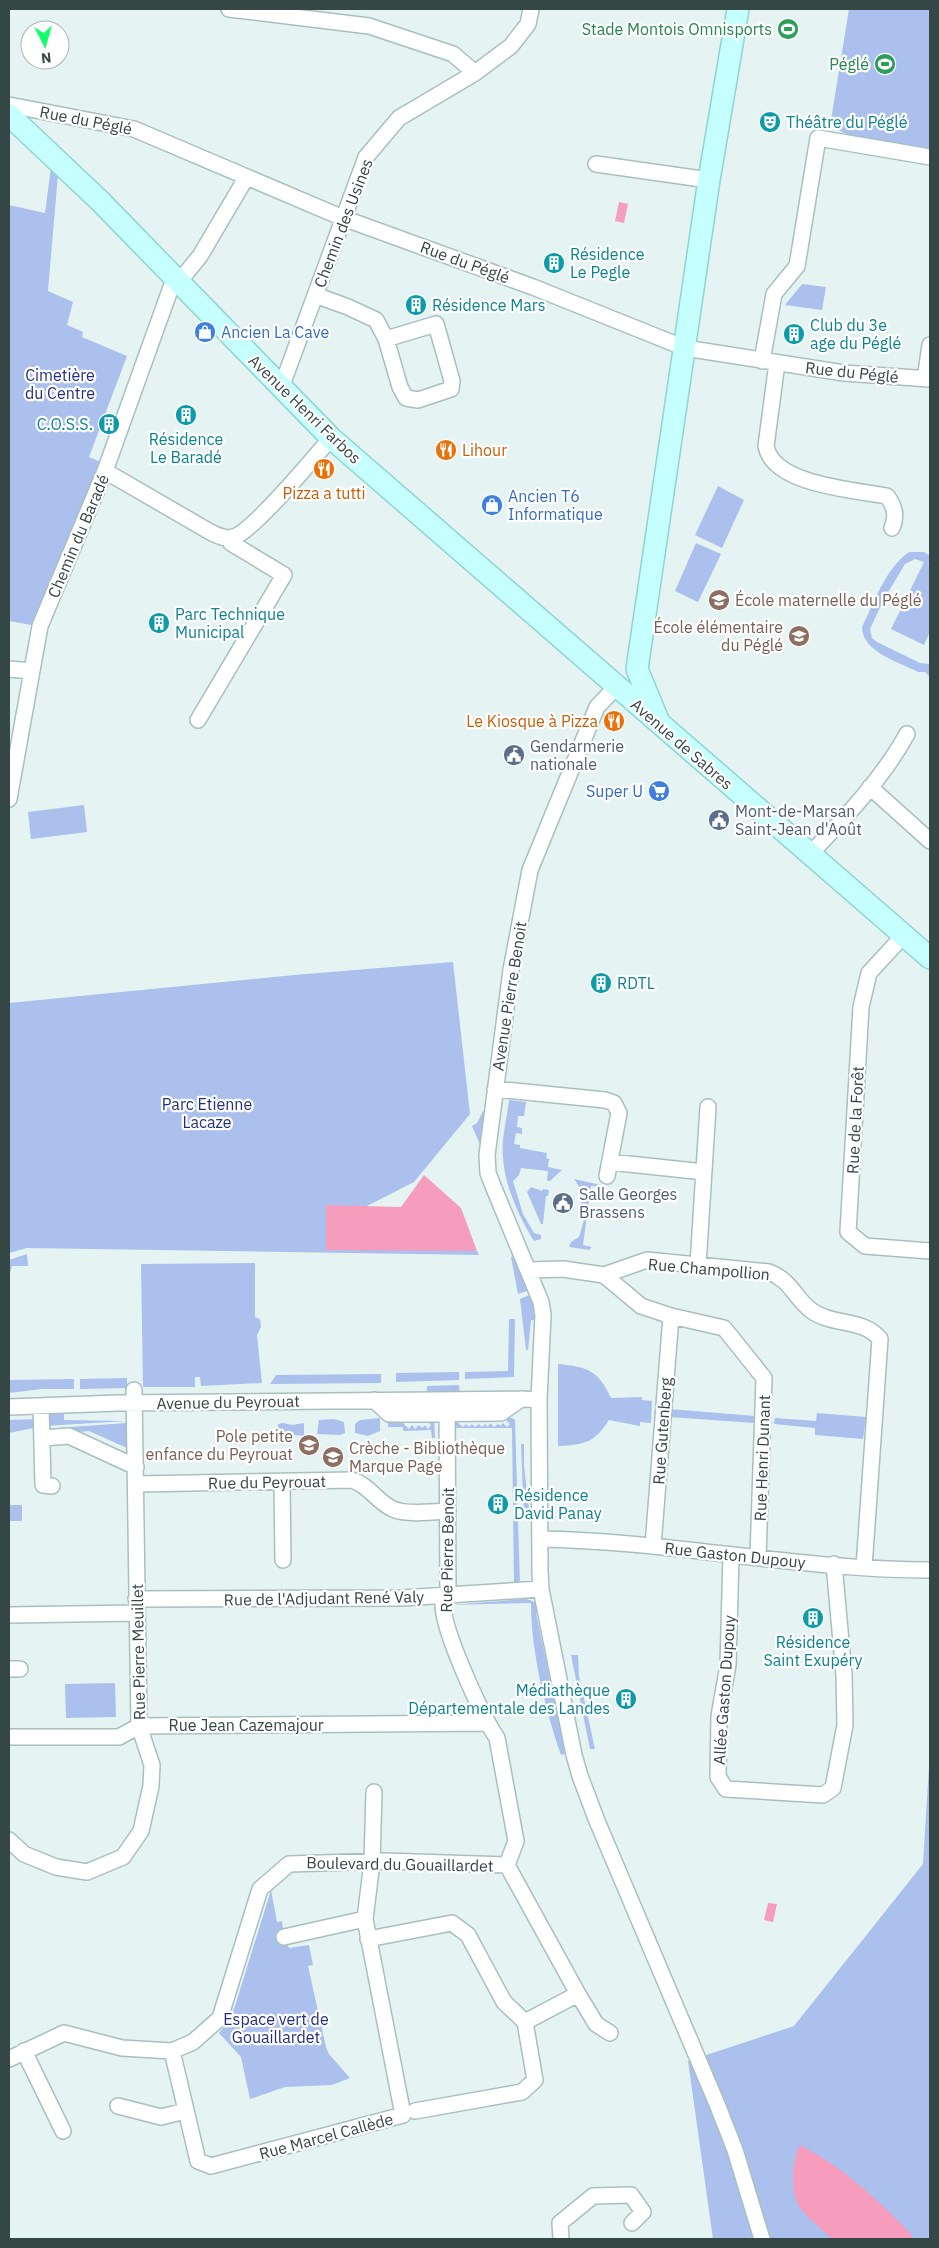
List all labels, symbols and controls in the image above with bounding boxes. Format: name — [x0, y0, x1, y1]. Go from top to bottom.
sports icon: Stade Montois Omnisports — [776, 17, 800, 41]
place label: Stade Montois Omnisports — [582, 19, 772, 39]
north arrow — [20, 20, 70, 70]
text: N — [40, 48, 52, 67]
sports icon: Péglé — [873, 52, 897, 76]
place label: Péglé — [829, 54, 869, 74]
street label: Rue du Péglé — [38, 101, 134, 139]
theatre icon: Théâtre du Péglé — [758, 110, 782, 134]
place label: Théâtre du Péglé — [786, 112, 908, 132]
street label: Chemin des Usines — [309, 156, 377, 290]
street label: Rue du Péglé — [418, 237, 513, 288]
place label: Résidence Le Pegle — [570, 244, 645, 282]
building icon: Résidence Le Pegle — [542, 251, 566, 275]
building icon: Résidence Mars — [404, 293, 428, 317]
place label: Résidence Mars — [432, 295, 545, 315]
place label: Club du 3e age du Péglé — [810, 315, 902, 353]
shop icon: Ancien La Cave — [193, 320, 217, 344]
place label: Ancien La Cave — [221, 322, 329, 342]
building icon: Club du 3e age du Péglé — [782, 322, 806, 346]
street label: Avenue Henri Farbos — [245, 350, 365, 468]
street label: Rue du Péglé — [804, 357, 900, 387]
park label: Cimetière du Centre — [25, 365, 95, 403]
building icon: Résidence Le Baradé — [174, 403, 198, 427]
building icon: C.O.S.S. — [97, 412, 121, 436]
place label: C.O.S.S. — [37, 414, 93, 434]
place label: Résidence Le Baradé — [149, 429, 223, 467]
restaurant icon: Lihour — [434, 438, 458, 462]
place label: Lihour — [462, 440, 507, 460]
restaurant icon: Pizza a tutti — [312, 457, 336, 481]
street label: Chemin du Baradé — [43, 471, 113, 601]
place label: Pizza a tutti — [283, 483, 365, 503]
place label: Ancien T6 Informatique — [508, 486, 603, 524]
shop icon: Ancien T6 Informatique — [480, 493, 504, 517]
school or university icon: École maternelle du Péglé — [707, 588, 731, 612]
place label: École maternelle du Péglé — [735, 589, 922, 610]
place label: Parc Technique Municipal — [175, 604, 285, 642]
building icon: Parc Technique Municipal — [147, 611, 171, 635]
place label: École élémentaire du Péglé — [654, 616, 783, 655]
school or university icon: École élémentaire du Péglé — [787, 624, 811, 648]
street label: Avenue de Sabres — [627, 694, 737, 794]
restaurant icon: Le Kiosque à Pizza — [602, 709, 626, 733]
place label: Le Kiosque à Pizza — [466, 711, 598, 731]
place label: Gendarmerie nationale — [530, 736, 624, 774]
public building icon: Gendarmerie nationale — [502, 743, 526, 767]
supermarket icon: Super U — [647, 779, 671, 803]
place label: Super U — [586, 781, 643, 801]
place label: Mont-de-Marsan Saint-Jean d'Août — [735, 801, 862, 839]
public building icon: Mont-de-Marsan Saint-Jean d'Août — [707, 808, 731, 832]
street label: Avenue Pierre Benoit — [487, 920, 531, 1072]
building icon: RDTL — [589, 971, 613, 995]
place label: RDTL — [617, 973, 655, 993]
street label: Rue de la Forêt — [842, 1065, 868, 1175]
park label: Parc Etienne Lacaze — [162, 1094, 252, 1132]
place label: Salle Georges Brassens — [579, 1184, 677, 1222]
public building icon: Salle Georges Brassens — [551, 1191, 575, 1215]
street label: Rue Champollion — [647, 1254, 771, 1284]
street label: Rue Gutenberg — [648, 1376, 676, 1485]
street label: Avenue du Peyrouat — [156, 1391, 300, 1413]
street label: Rue Henri Dunant — [750, 1394, 774, 1522]
place label: Pole petite enfance du Peyrouat — [146, 1426, 293, 1464]
school or university icon: Pole petite enfance du Peyrouat — [297, 1433, 321, 1457]
place label: Crèche - Bibliothèque Marque Page — [349, 1438, 505, 1476]
school or university icon: Crèche - Bibliothèque Marque Page — [321, 1445, 345, 1469]
street label: Rue du Peyrouat — [208, 1471, 326, 1493]
place label: Résidence David Panay — [514, 1485, 602, 1523]
street label: Rue Pierre Benoit — [436, 1487, 458, 1613]
building icon: Résidence David Panay — [486, 1492, 510, 1516]
street label: Rue Gaston Dupouy — [663, 1538, 807, 1572]
street label: Rue Pierre Meuillet — [127, 1584, 149, 1720]
street label: Rue de l'Adjudant René Valy — [224, 1586, 424, 1610]
building icon: Résidence Saint Exupéry — [801, 1606, 825, 1630]
street label: Allée Gaston Dupouy — [709, 1614, 739, 1766]
place label: Résidence Saint Exupéry — [764, 1632, 862, 1670]
place label: Médiathèque Départementale des Landes — [408, 1680, 610, 1718]
building icon: Médiathèque Départementale des Landes — [614, 1687, 638, 1711]
street label: Rue Jean Cazemajour — [168, 1715, 324, 1735]
street label: Boulevard du Gouaillardet — [306, 1852, 494, 1876]
park label: Espace vert de Gouaillardet — [223, 2009, 329, 2047]
street label: Rue Marcel Callède — [257, 2108, 395, 2164]

